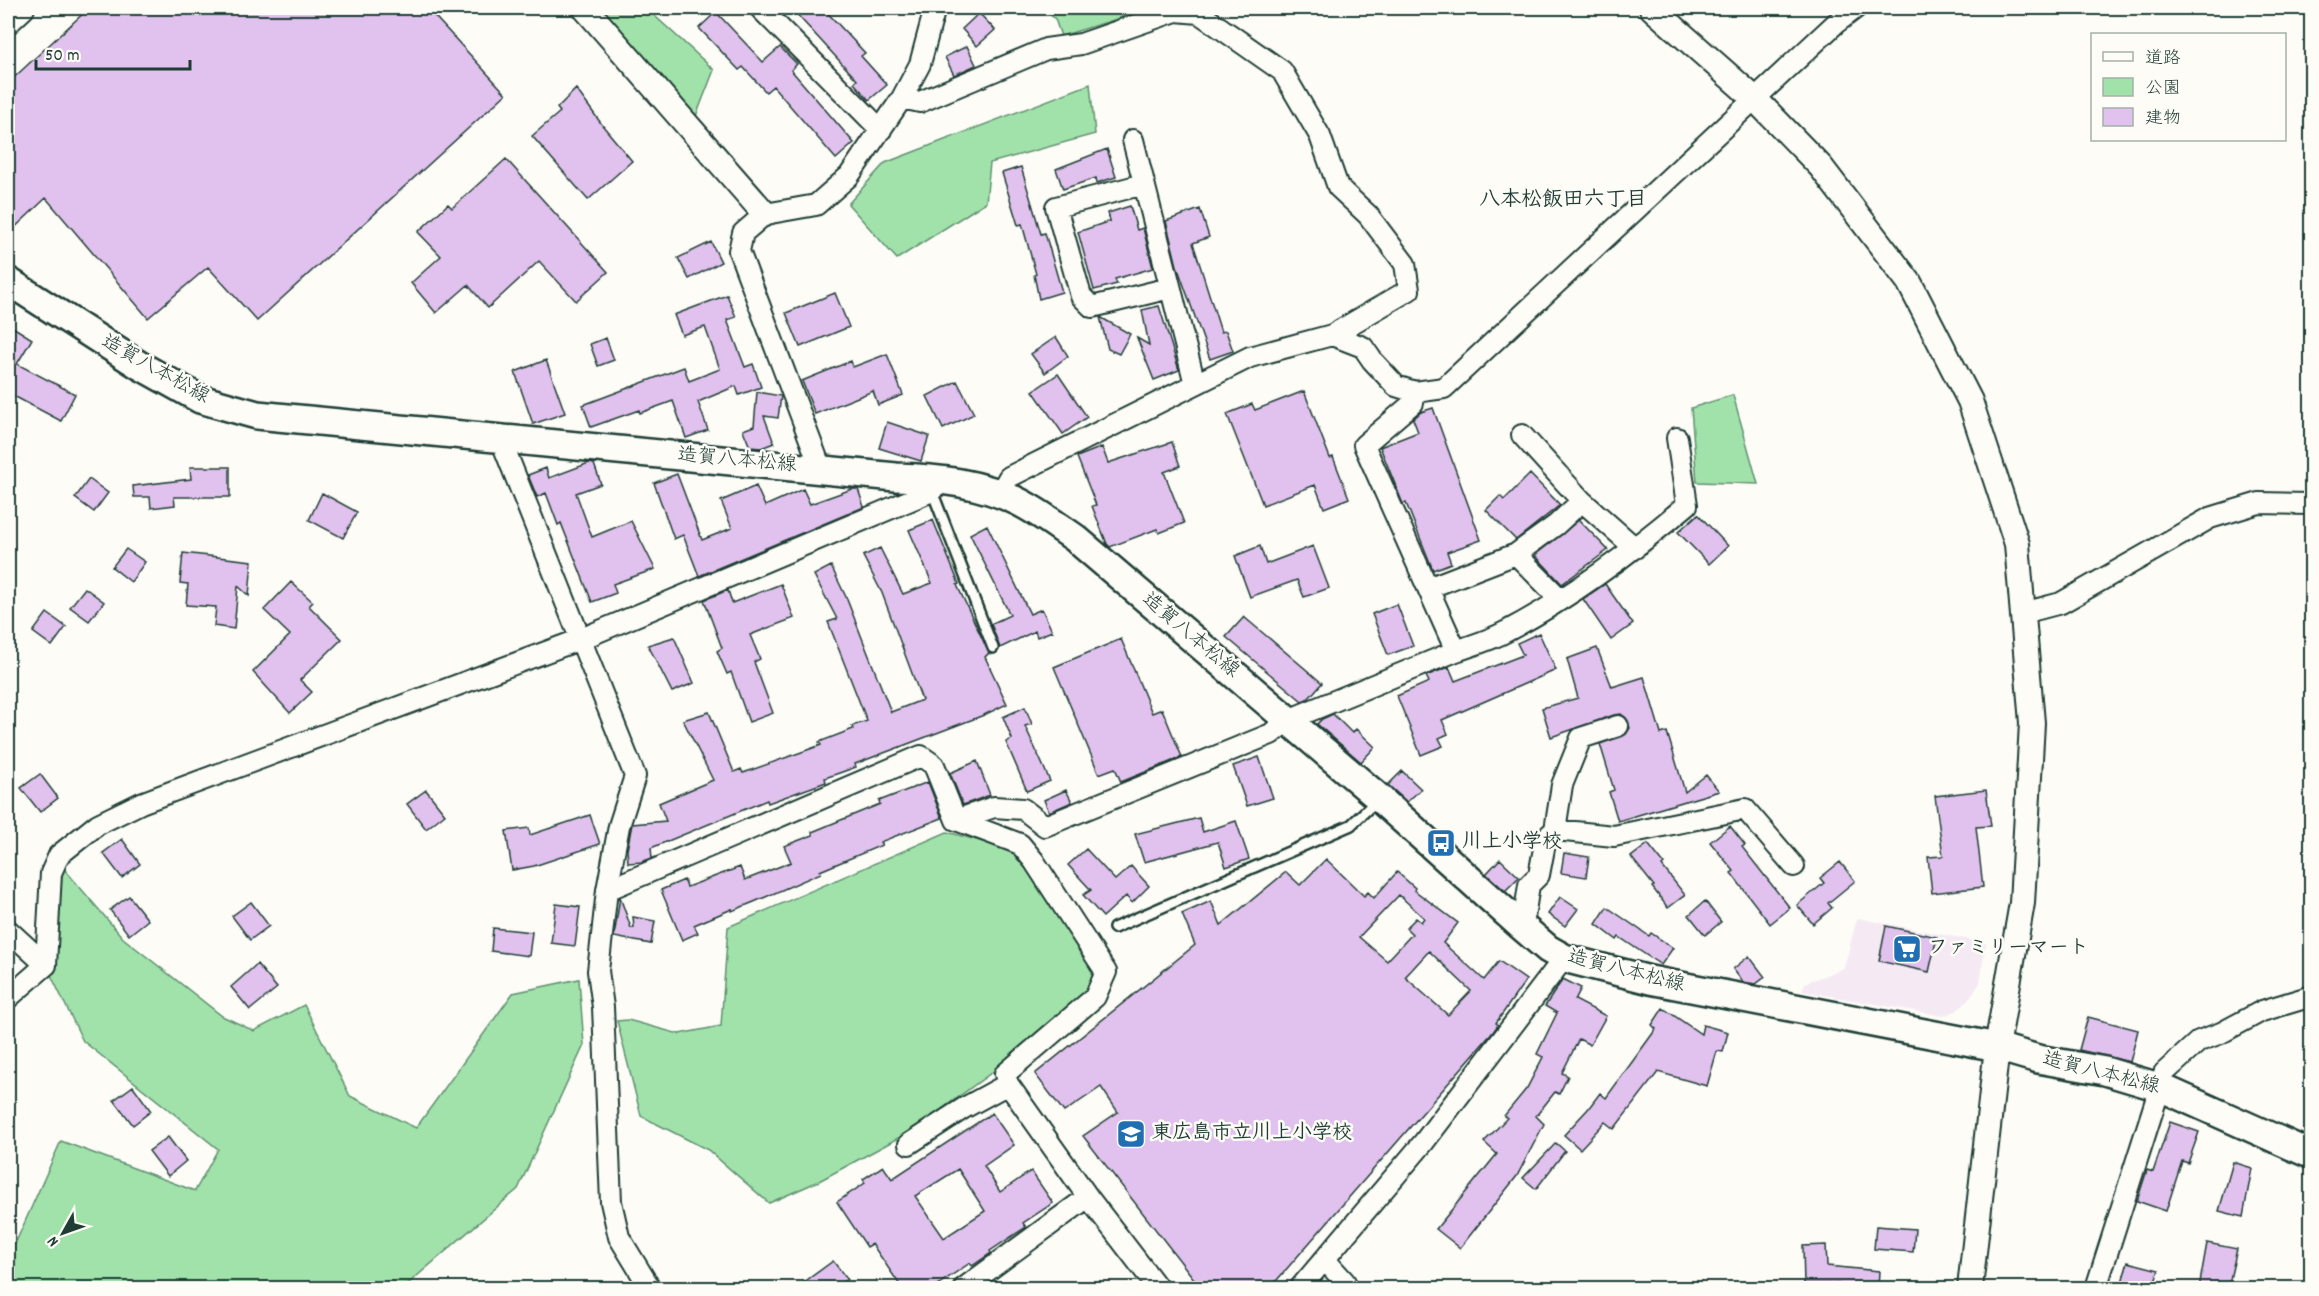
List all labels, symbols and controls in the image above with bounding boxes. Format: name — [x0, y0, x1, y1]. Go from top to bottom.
scale bar — [36, 33, 190, 71]
legend — [2091, 33, 2286, 141]
text: 50 m — [45, 44, 80, 69]
text: 道路 — [2145, 47, 2181, 72]
text: 公園 — [2145, 77, 2181, 102]
text: 建物 — [2145, 107, 2181, 132]
district label: 八本松飯田六丁目 — [1479, 186, 1647, 216]
street label: 造賀八本松線 — [96, 329, 214, 411]
street label: 造賀八本松線 — [676, 442, 798, 480]
street label: 造賀八本松線 — [1135, 587, 1245, 685]
bus stop icon: 川上小学校 — [1425, 827, 1457, 859]
place label: 川上小学校 — [1462, 829, 1562, 857]
supermarket icon: ファミリーマート — [1891, 933, 1923, 965]
place label: ファミリーマート — [1928, 935, 2089, 963]
street label: 造賀八本松線 — [1564, 944, 1688, 1000]
street label: 造賀八本松線 — [2039, 1046, 2163, 1102]
school or university icon: 東広島市立川上小学校 — [1115, 1118, 1147, 1150]
place label: 東広島市立川上小学校 — [1152, 1120, 1352, 1148]
north arrow — [33, 1203, 93, 1263]
text: N — [42, 1231, 65, 1251]

